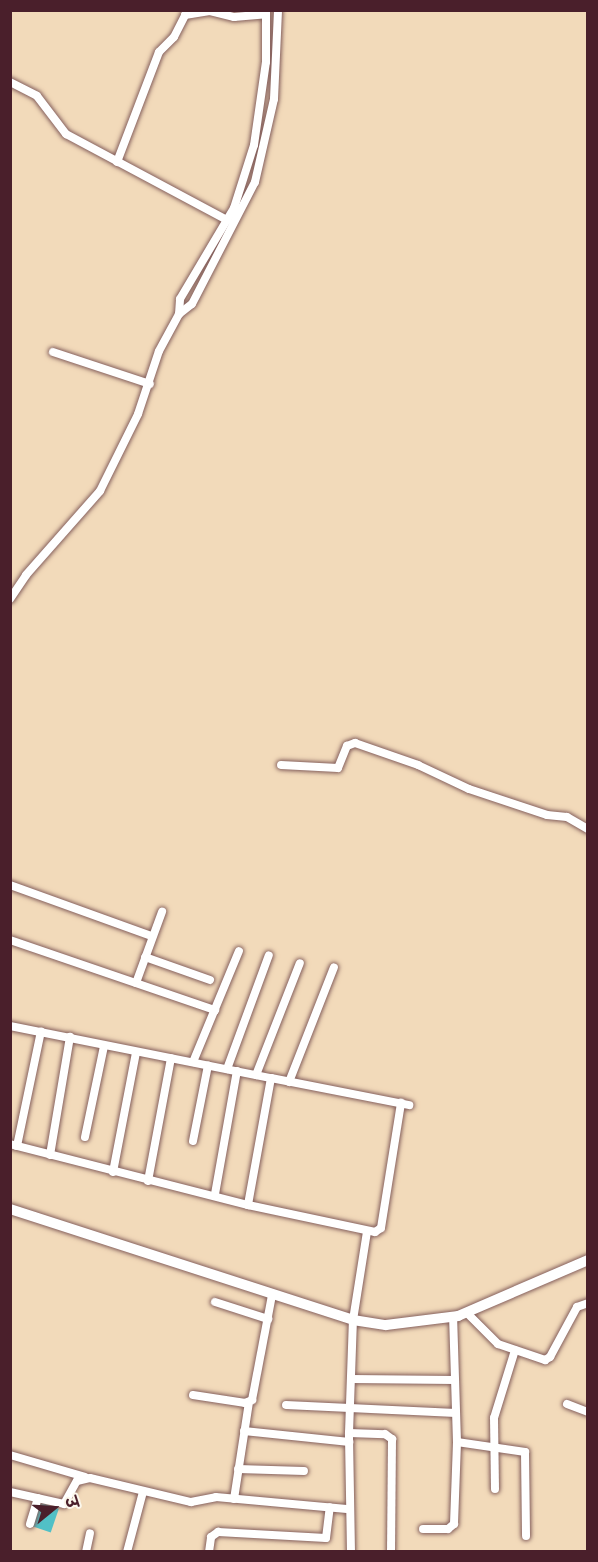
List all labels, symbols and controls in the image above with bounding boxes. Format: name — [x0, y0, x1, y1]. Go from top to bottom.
north arrow — [24, 1478, 84, 1538]
text: उ — [61, 1495, 81, 1510]

